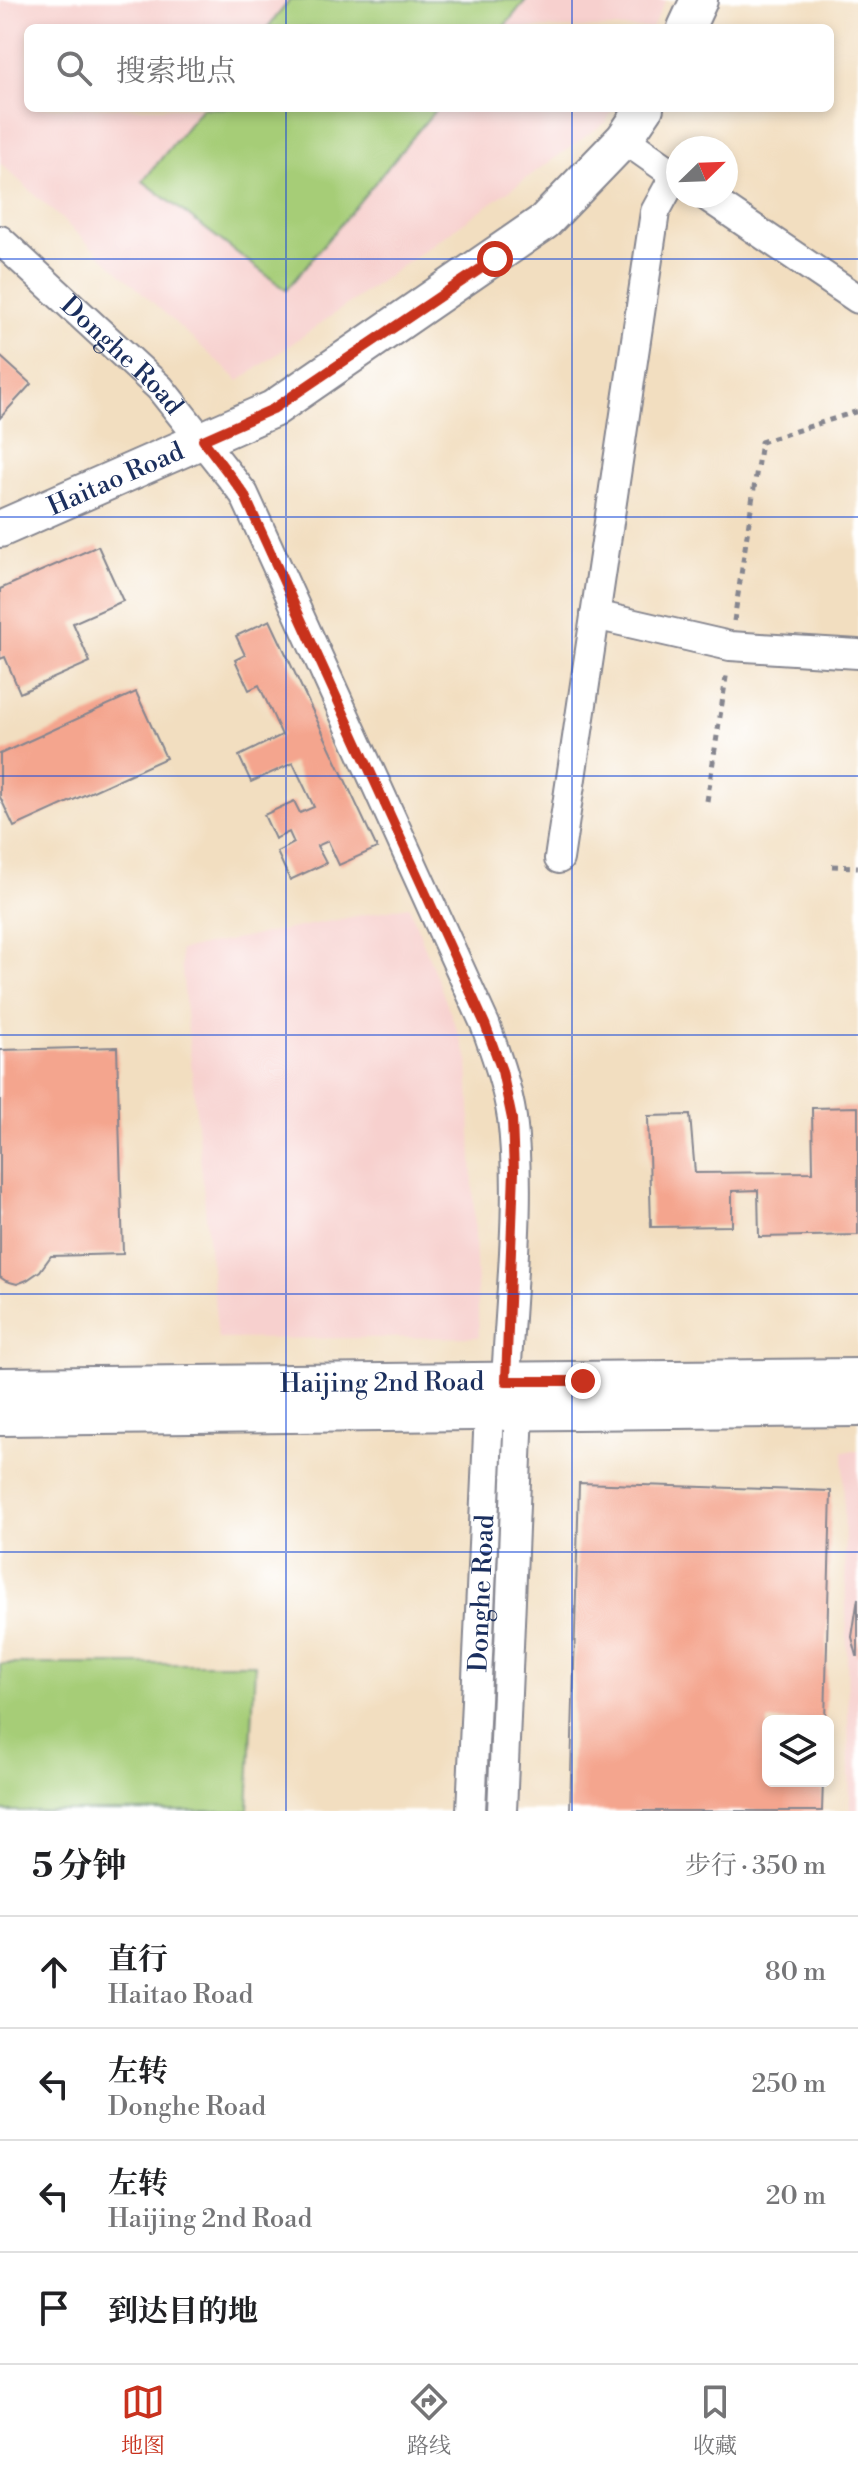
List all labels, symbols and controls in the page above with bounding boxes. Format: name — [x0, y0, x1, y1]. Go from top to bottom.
search box — [24, 24, 834, 112]
icon: search — [52, 46, 96, 90]
text: 搜索地点 — [116, 53, 236, 91]
north arrow — [666, 136, 738, 208]
route start — [477, 241, 513, 277]
street label: Donghe Road — [54, 289, 190, 422]
street label: Haitao Road — [43, 435, 189, 523]
route end — [565, 1363, 601, 1399]
street label: Haijing 2nd Road — [280, 1366, 485, 1400]
street label: Donghe Road — [462, 1513, 501, 1673]
map controls — [762, 1715, 834, 1787]
button: layers — [762, 1715, 834, 1787]
text: 5 分钟 — [32, 1846, 127, 1888]
text: 步行 · 350 m — [685, 1850, 826, 1882]
text: 直行 — [108, 1941, 168, 1979]
icon: ahead — [32, 1950, 76, 1994]
text: 80 m — [765, 1956, 826, 1988]
text: Haitao Road — [108, 1979, 253, 2011]
text: 左转 — [108, 2053, 168, 2091]
icon: left — [32, 2062, 76, 2106]
text: 250 m — [751, 2068, 826, 2100]
text: Donghe Road — [108, 2091, 266, 2123]
text: 左转 — [108, 2165, 168, 2203]
icon: left — [32, 2174, 76, 2218]
text: 20 m — [766, 2180, 826, 2212]
text: Haijing 2nd Road — [108, 2203, 312, 2235]
icon: arrive — [32, 2286, 76, 2330]
text: 到达目的地 — [108, 2293, 258, 2331]
tab: 地图 — [121, 2380, 165, 2460]
tab: 路线 — [407, 2380, 451, 2460]
tab: 收藏 — [693, 2380, 737, 2460]

